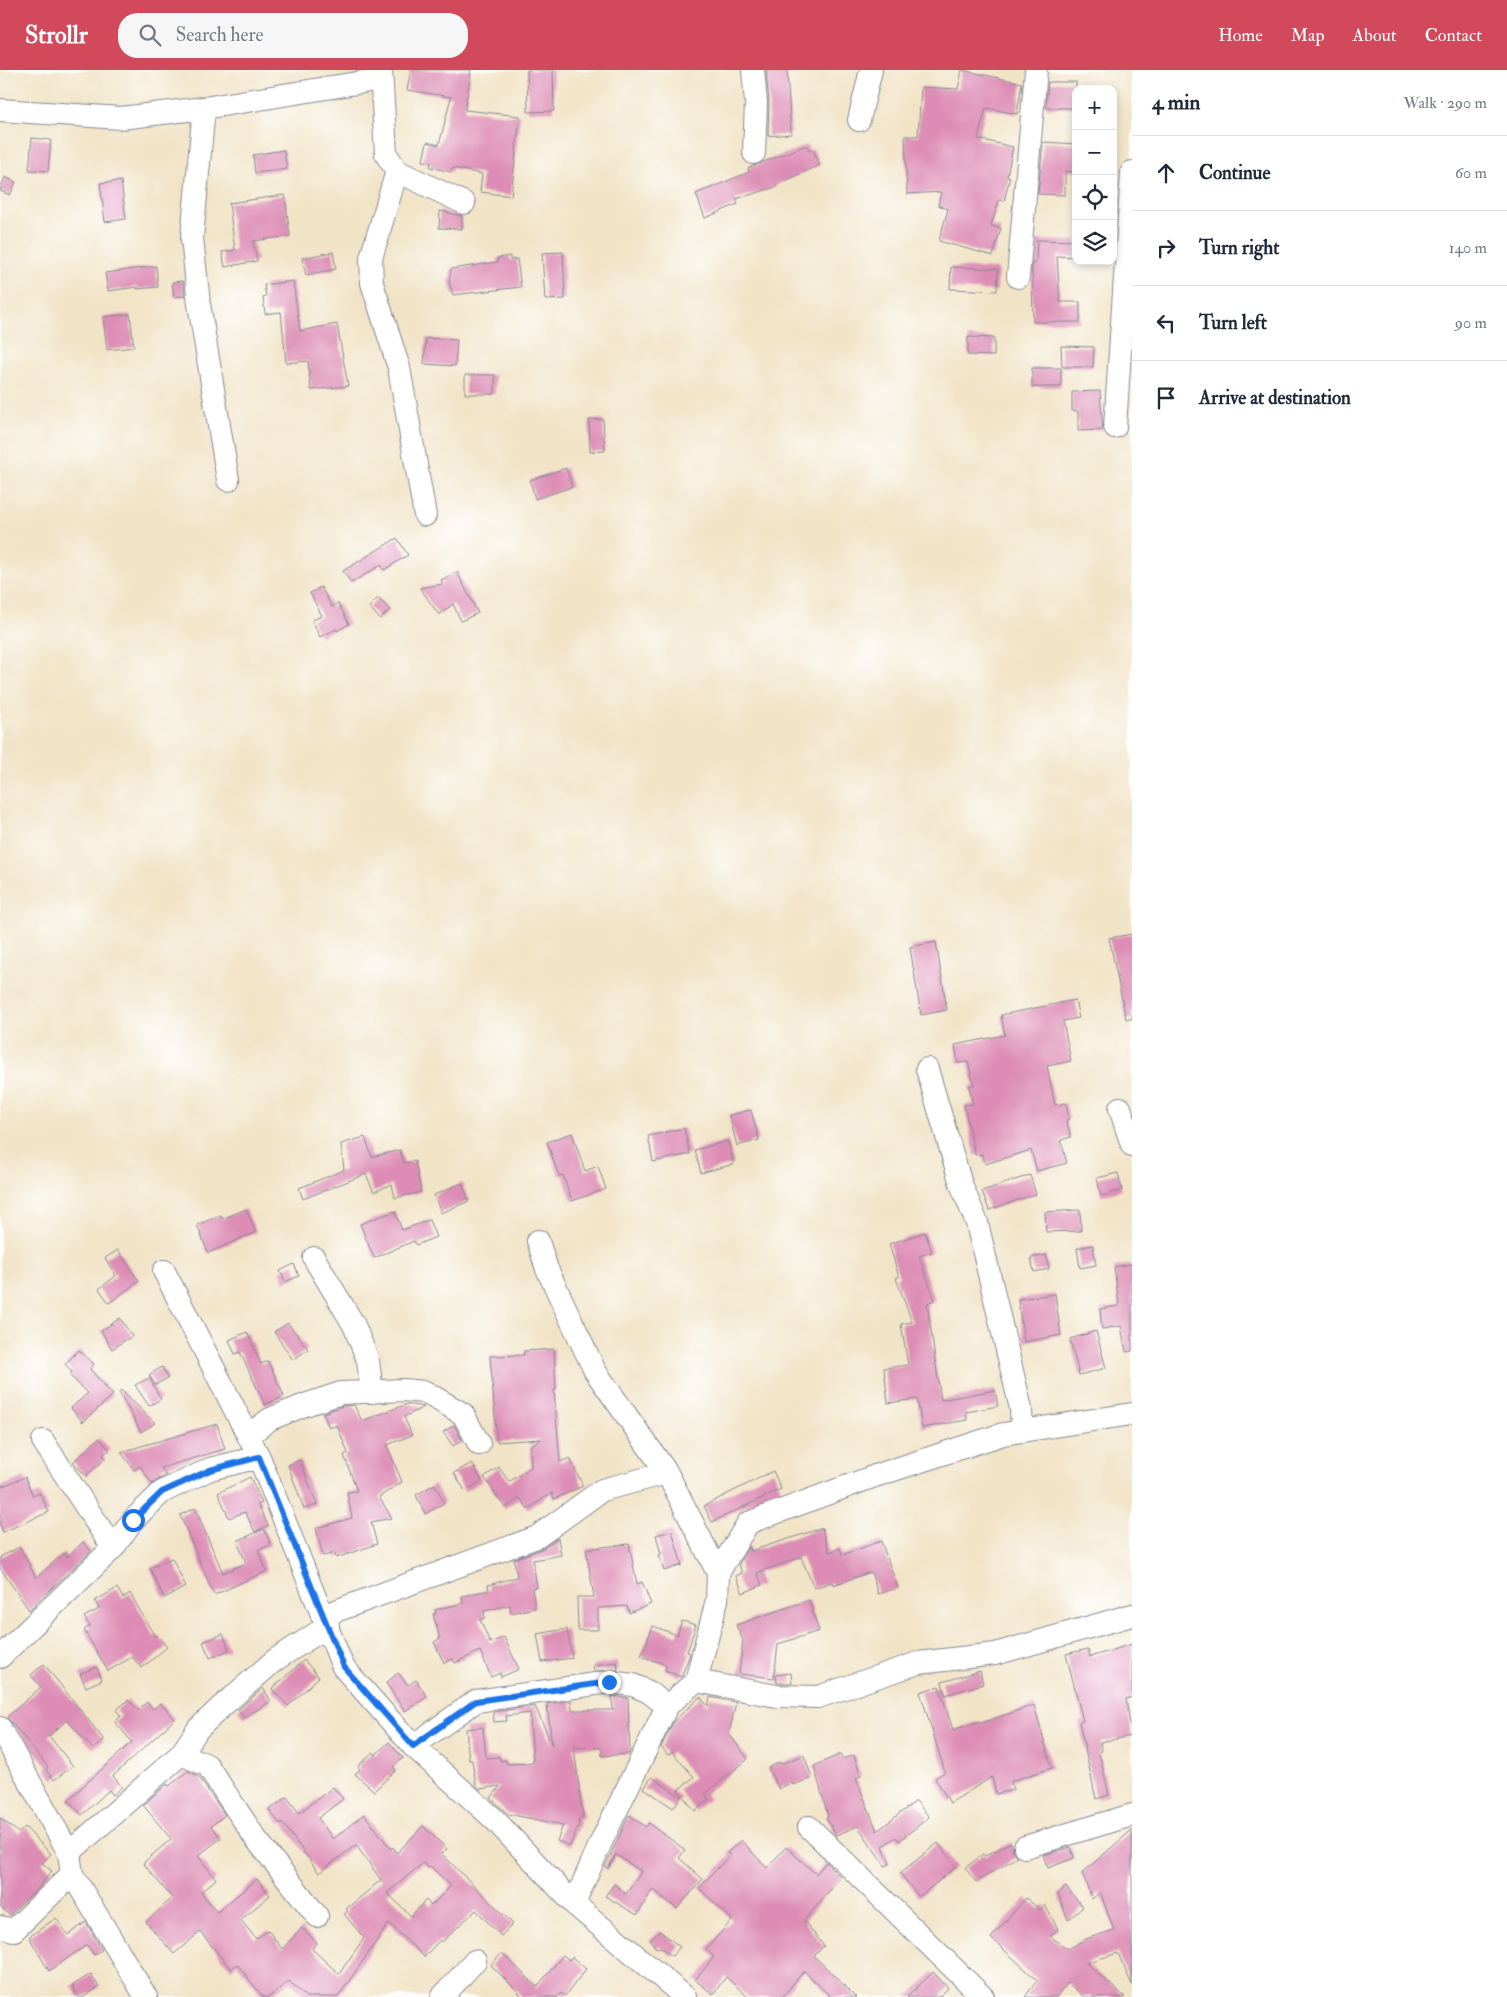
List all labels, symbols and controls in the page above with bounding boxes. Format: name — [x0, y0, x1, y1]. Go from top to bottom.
search box — [118, 13, 468, 58]
text: Strollr — [25, 20, 88, 51]
icon: search — [136, 21, 164, 49]
text: Search here — [176, 23, 264, 47]
text: Home — [1218, 24, 1263, 47]
text: Map — [1291, 24, 1325, 47]
text: About — [1353, 24, 1397, 47]
text: Contact — [1425, 24, 1482, 47]
map controls — [1072, 85, 1117, 265]
button: + — [1072, 85, 1117, 130]
text: 4 min — [1152, 89, 1200, 116]
text: Walk · 290 m — [1404, 93, 1487, 113]
button: − — [1072, 130, 1117, 175]
icon: ahead — [1152, 159, 1180, 187]
text: Continue — [1199, 161, 1270, 185]
text: 60 m — [1455, 163, 1487, 183]
button: locate — [1072, 175, 1117, 220]
button: layers — [1072, 220, 1117, 265]
icon: right — [1152, 234, 1180, 262]
text: Turn right — [1199, 236, 1279, 260]
text: 140 m — [1449, 238, 1487, 258]
icon: left — [1152, 309, 1180, 337]
text: Turn left — [1199, 311, 1267, 335]
text: 90 m — [1455, 313, 1487, 333]
icon: arrive — [1152, 384, 1180, 412]
text: Arrive at destination — [1199, 386, 1351, 410]
route start — [122, 1509, 145, 1532]
route end — [598, 1671, 621, 1694]

